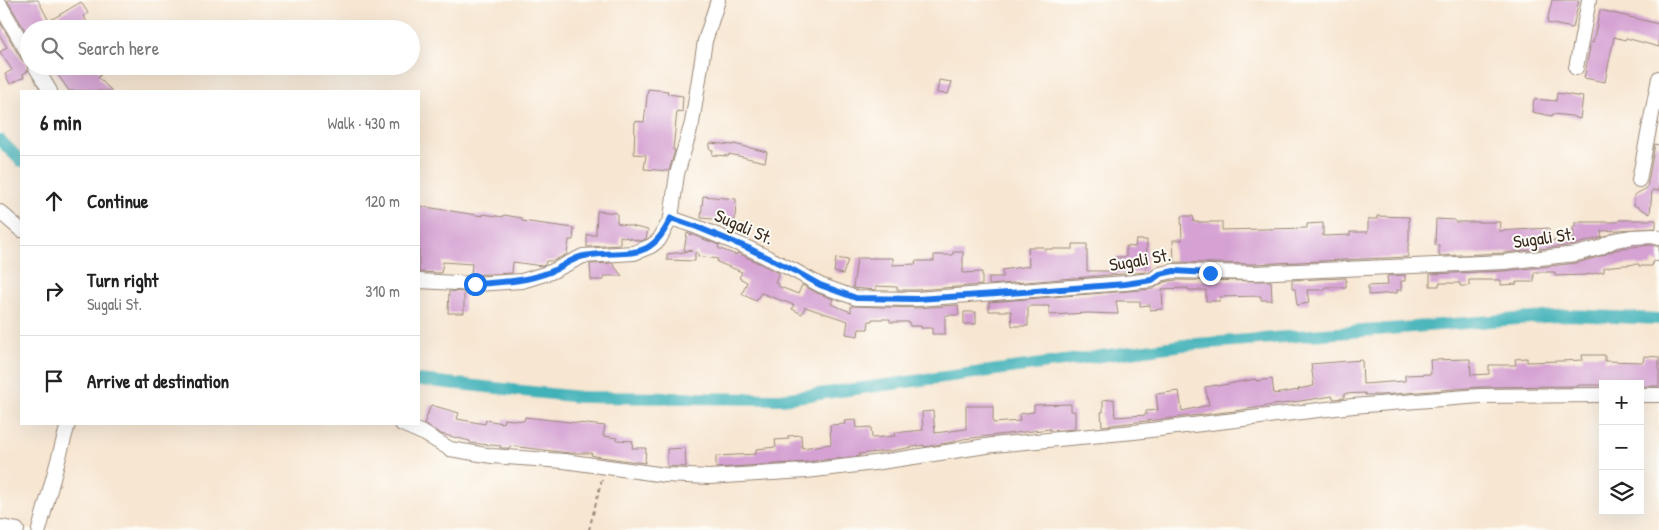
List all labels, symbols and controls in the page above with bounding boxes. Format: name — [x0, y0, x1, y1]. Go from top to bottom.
search box — [20, 20, 420, 75]
icon: search — [38, 34, 66, 62]
text: Search here — [78, 35, 159, 61]
text: 6 min — [40, 108, 82, 137]
text: Walk · 430 m — [328, 112, 400, 134]
icon: ahead — [40, 187, 68, 215]
text: Continue — [87, 188, 148, 214]
text: 120 m — [365, 190, 400, 212]
street label: Sugali St. — [711, 203, 778, 251]
street label: Sugali St. — [1512, 221, 1576, 254]
street label: Sugali St. — [1107, 242, 1173, 277]
route end — [1199, 262, 1222, 285]
text: Turn right — [87, 267, 158, 293]
route start — [464, 273, 487, 296]
icon: right — [40, 277, 68, 305]
text: 310 m — [365, 280, 400, 302]
text: Sugali St. — [87, 293, 142, 315]
icon: arrive — [40, 367, 68, 395]
text: Arrive at destination — [87, 368, 229, 394]
map controls — [1599, 380, 1644, 515]
button: + — [1599, 380, 1644, 425]
button: − — [1599, 425, 1644, 470]
button: layers — [1599, 470, 1644, 515]

